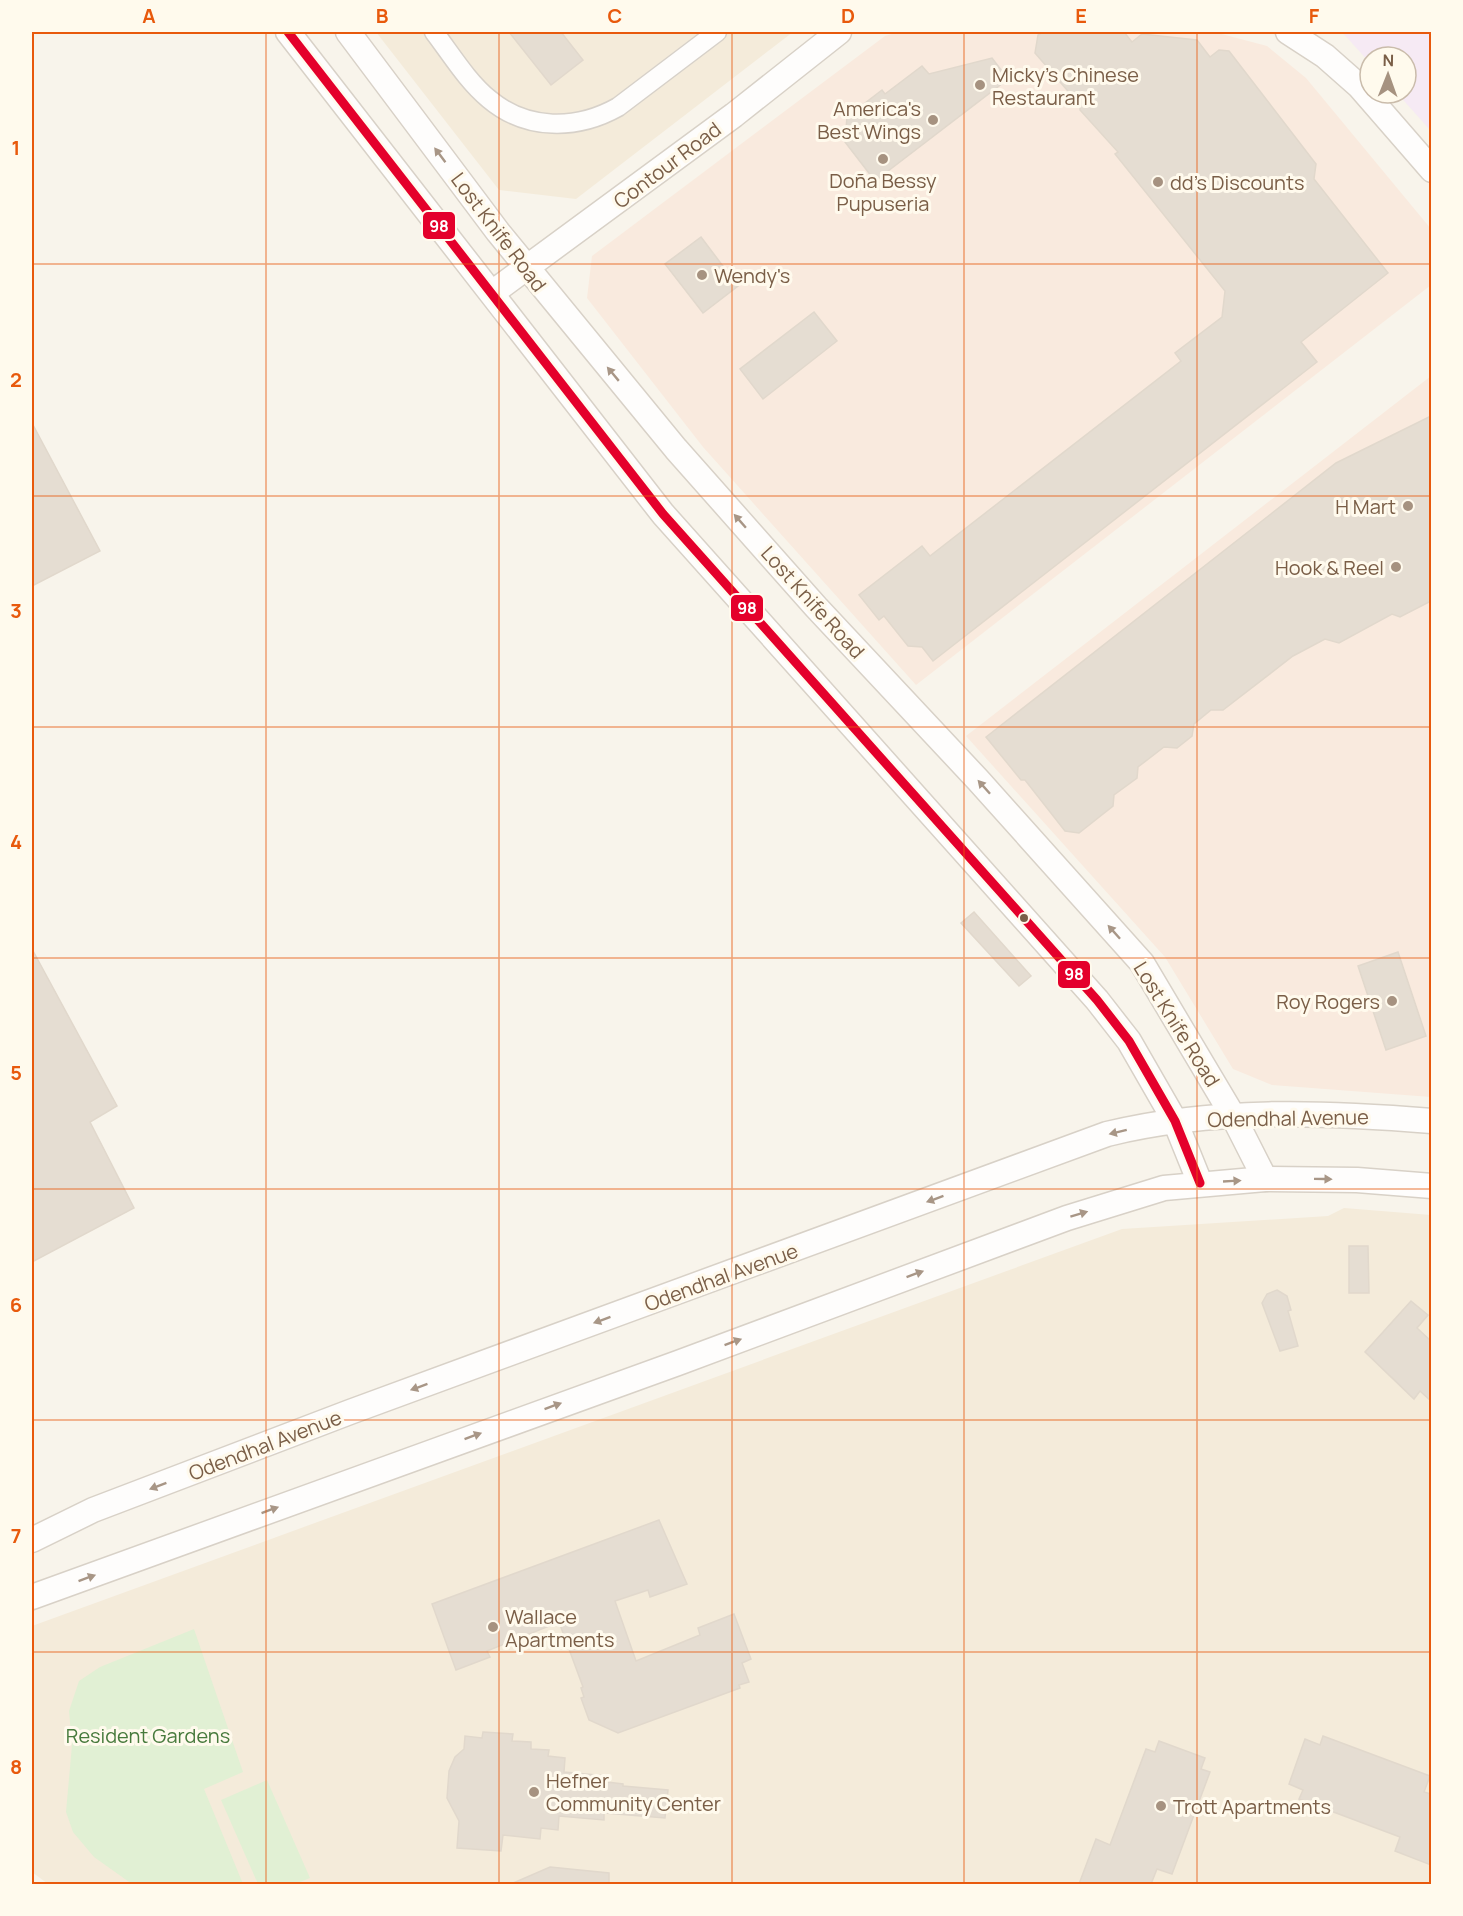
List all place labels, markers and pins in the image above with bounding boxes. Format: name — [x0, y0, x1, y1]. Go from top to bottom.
place label: Micky's Chinese Restaurant — [992, 61, 1139, 111]
marker: Micky's Chinese Restaurant — [973, 78, 987, 92]
place label: America's Best Wings — [817, 95, 921, 145]
marker: America's Best Wings — [926, 113, 940, 127]
marker: Doña Bessy Pupuseria — [876, 152, 890, 166]
place label: Doña Bessy Pupuseria — [829, 167, 937, 217]
place label: dd's Discounts — [1170, 169, 1305, 196]
marker: dd's Discounts — [1151, 175, 1165, 189]
place label: Wendy's — [714, 262, 790, 289]
marker: Wendy's — [695, 268, 709, 282]
place label: H Mart — [1335, 493, 1396, 520]
marker: H Mart — [1401, 499, 1415, 513]
place label: Hook & Reel — [1275, 554, 1384, 581]
marker: Hook & Reel — [1389, 560, 1403, 574]
unlabelled marker — [1018, 912, 1030, 924]
place label: Roy Rogers — [1276, 988, 1380, 1015]
marker: Roy Rogers — [1385, 994, 1399, 1008]
place label: Wallace Apartments — [505, 1603, 615, 1653]
marker: Wallace Apartments — [486, 1620, 500, 1634]
place label: Hefner Community Center — [546, 1767, 721, 1817]
marker: Hefner Community Center — [527, 1785, 541, 1799]
place label: Trott Apartments — [1173, 1793, 1331, 1820]
marker: Trott Apartments — [1154, 1799, 1168, 1813]

